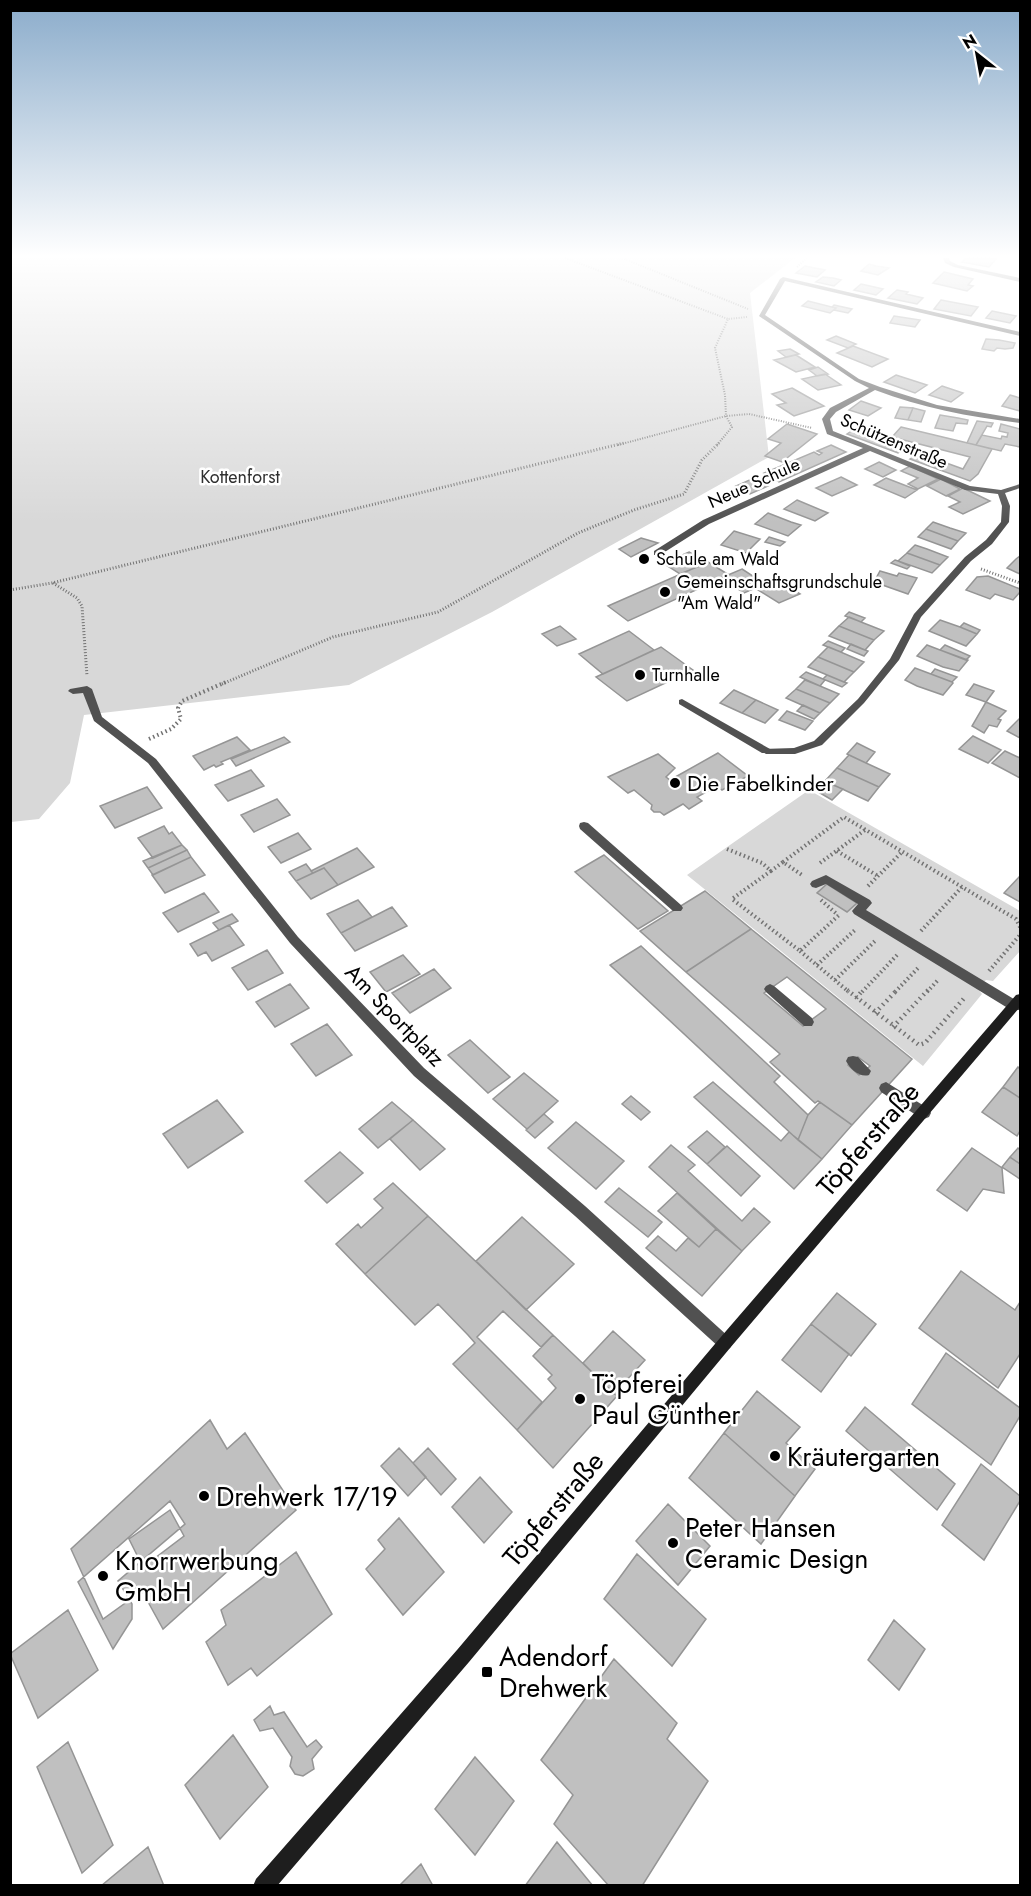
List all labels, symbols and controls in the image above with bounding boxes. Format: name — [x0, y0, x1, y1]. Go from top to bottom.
north arrow — [947, 24, 1007, 84]
text: N — [958, 28, 981, 55]
street label: Schützenstraße — [836, 407, 952, 475]
street label: Neue Schule — [704, 451, 804, 515]
park label: Kottenforst — [200, 464, 280, 490]
place label: Schule am Wald — [656, 546, 779, 572]
marker: Schule am Wald — [637, 552, 651, 566]
place label: Gemeinschaftsgrundschule "Am Wald" — [677, 569, 882, 616]
marker: Gemeinschaftsgrundschule "Am Wald" — [658, 585, 672, 599]
place label: Turnhalle — [652, 662, 720, 688]
marker: Turnhalle — [633, 668, 647, 682]
place label: Die Fabelkinder — [687, 767, 834, 799]
marker: Die Fabelkinder — [668, 776, 682, 790]
street label: Am Sportplatz — [338, 957, 452, 1073]
street label: Töpferstraße — [807, 1074, 929, 1204]
place label: Töpferei Paul Günther — [592, 1364, 741, 1434]
marker: Töpferei Paul Günther — [573, 1392, 587, 1406]
place label: Kräutergarten — [787, 1437, 940, 1476]
street label: Töpferstraße — [493, 1443, 613, 1575]
marker: Kräutergarten — [768, 1449, 782, 1463]
place label: Drehwerk 17/19 — [216, 1477, 398, 1516]
marker: Drehwerk 17/19 — [197, 1489, 211, 1503]
place label: Peter Hansen Ceramic Design — [685, 1508, 868, 1578]
marker: Peter Hansen Ceramic Design — [666, 1536, 680, 1550]
place label: Knorrwerbung GmbH — [115, 1541, 279, 1611]
marker: Knorrwerbung GmbH — [96, 1569, 110, 1583]
place label: Adendorf Drehwerk — [499, 1637, 609, 1707]
marker: Adendorf Drehwerk — [480, 1665, 494, 1679]

